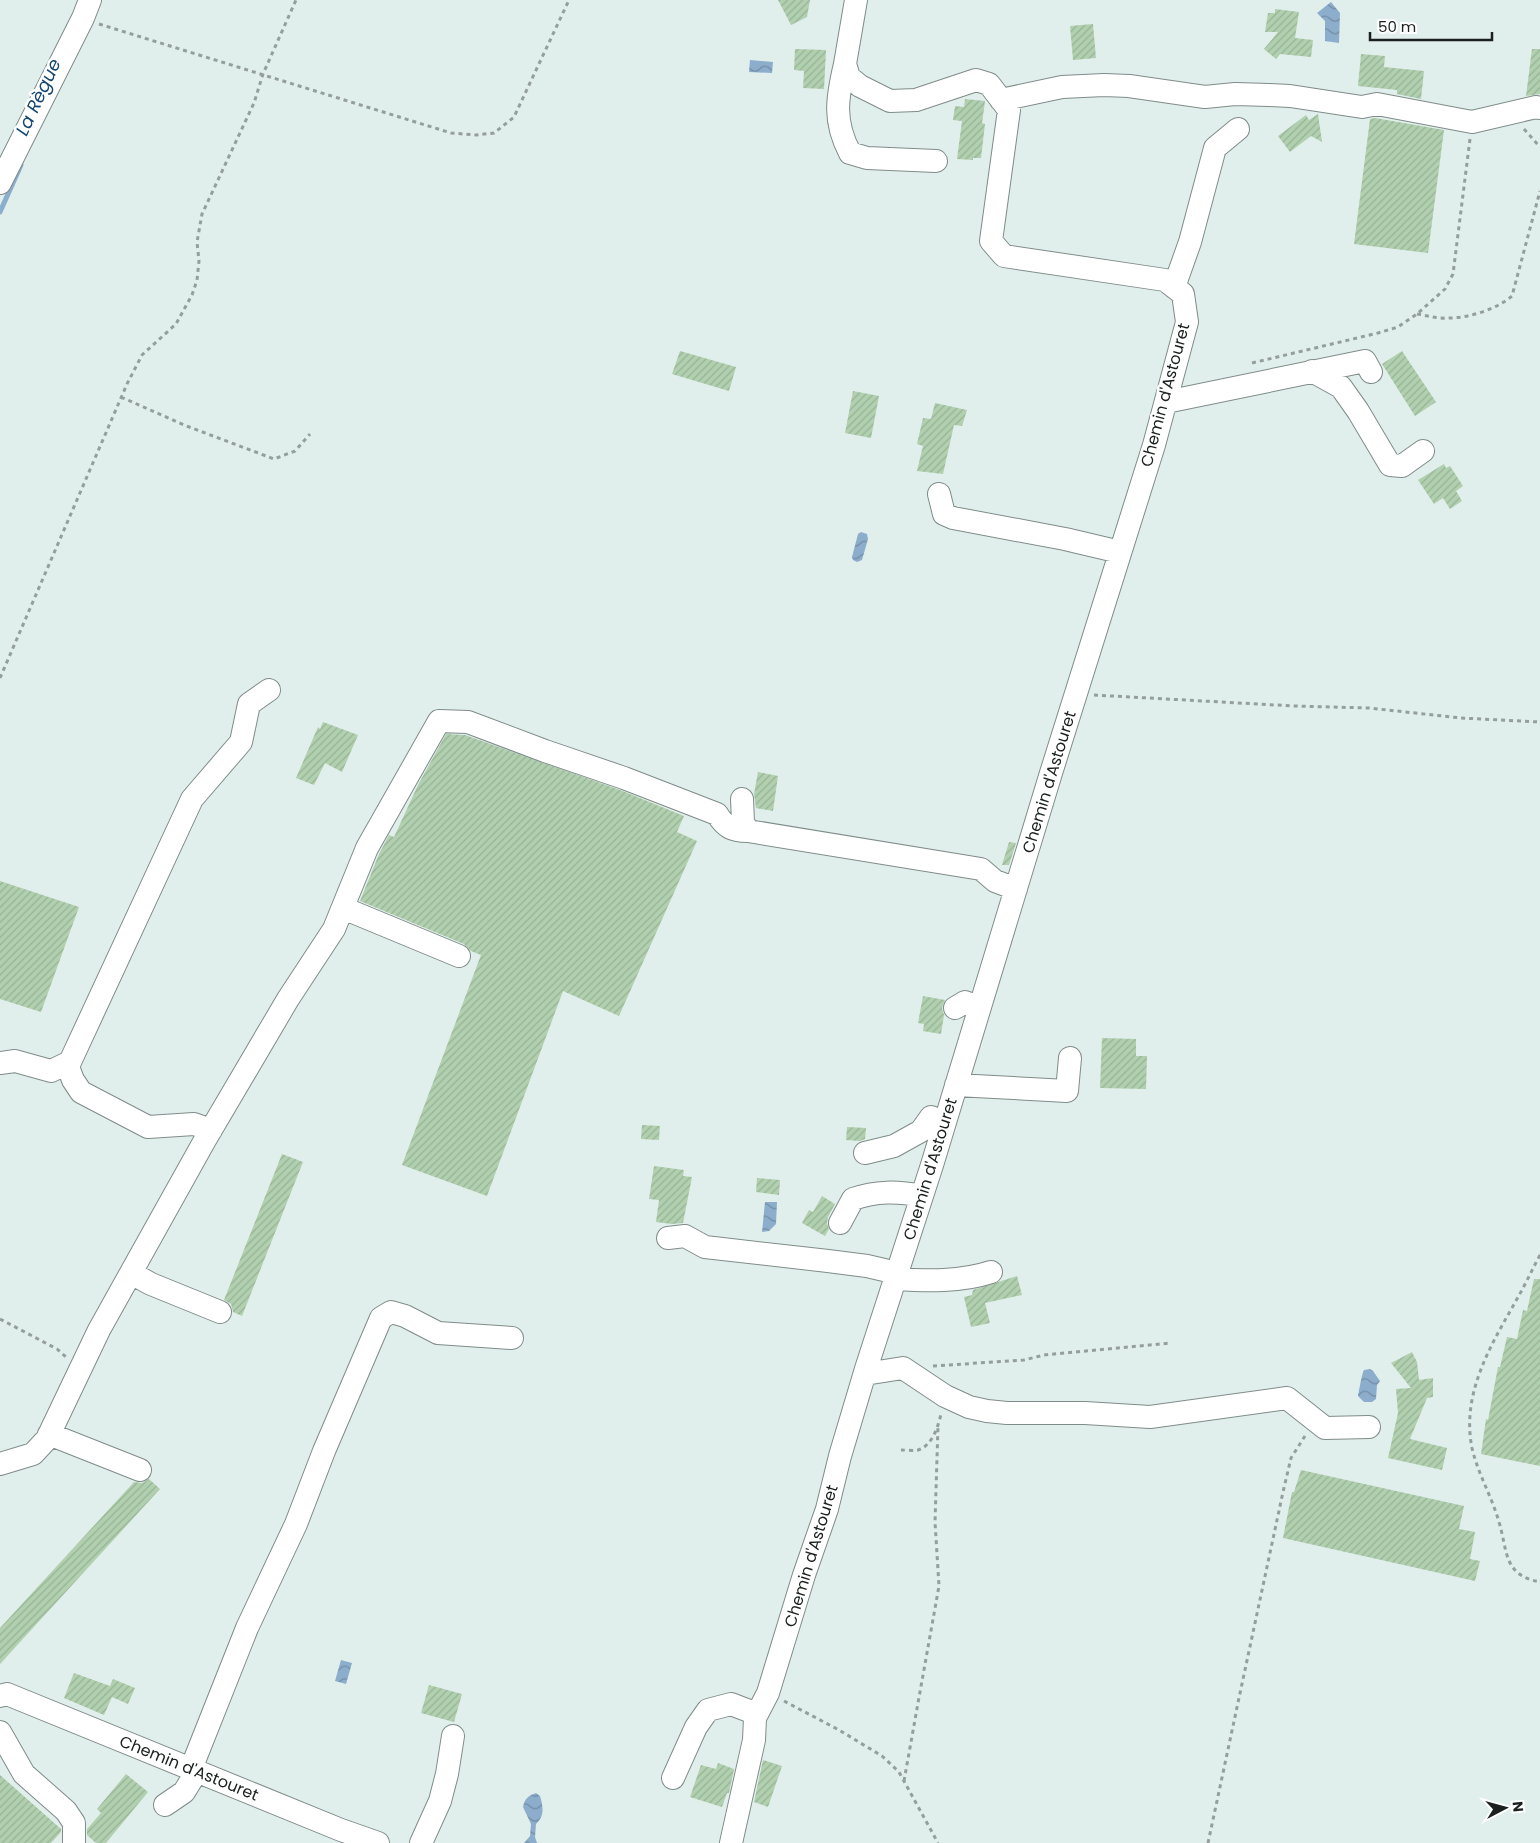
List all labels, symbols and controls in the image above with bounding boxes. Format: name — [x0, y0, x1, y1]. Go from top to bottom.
scale bar — [1370, 10, 1492, 42]
text: 50 m — [1378, 16, 1416, 37]
water label: La Règue — [9, 54, 67, 140]
street label: Chemin d'Astouret — [1135, 320, 1195, 469]
street label: Chemin d'Astouret — [1016, 708, 1082, 856]
street label: Chemin d'Astouret — [897, 1095, 963, 1243]
street label: Chemin d'Astouret — [778, 1482, 844, 1630]
street label: Chemin d'Astouret — [116, 1730, 262, 1806]
north arrow — [1480, 1783, 1530, 1833]
text: N — [1507, 1800, 1528, 1813]

